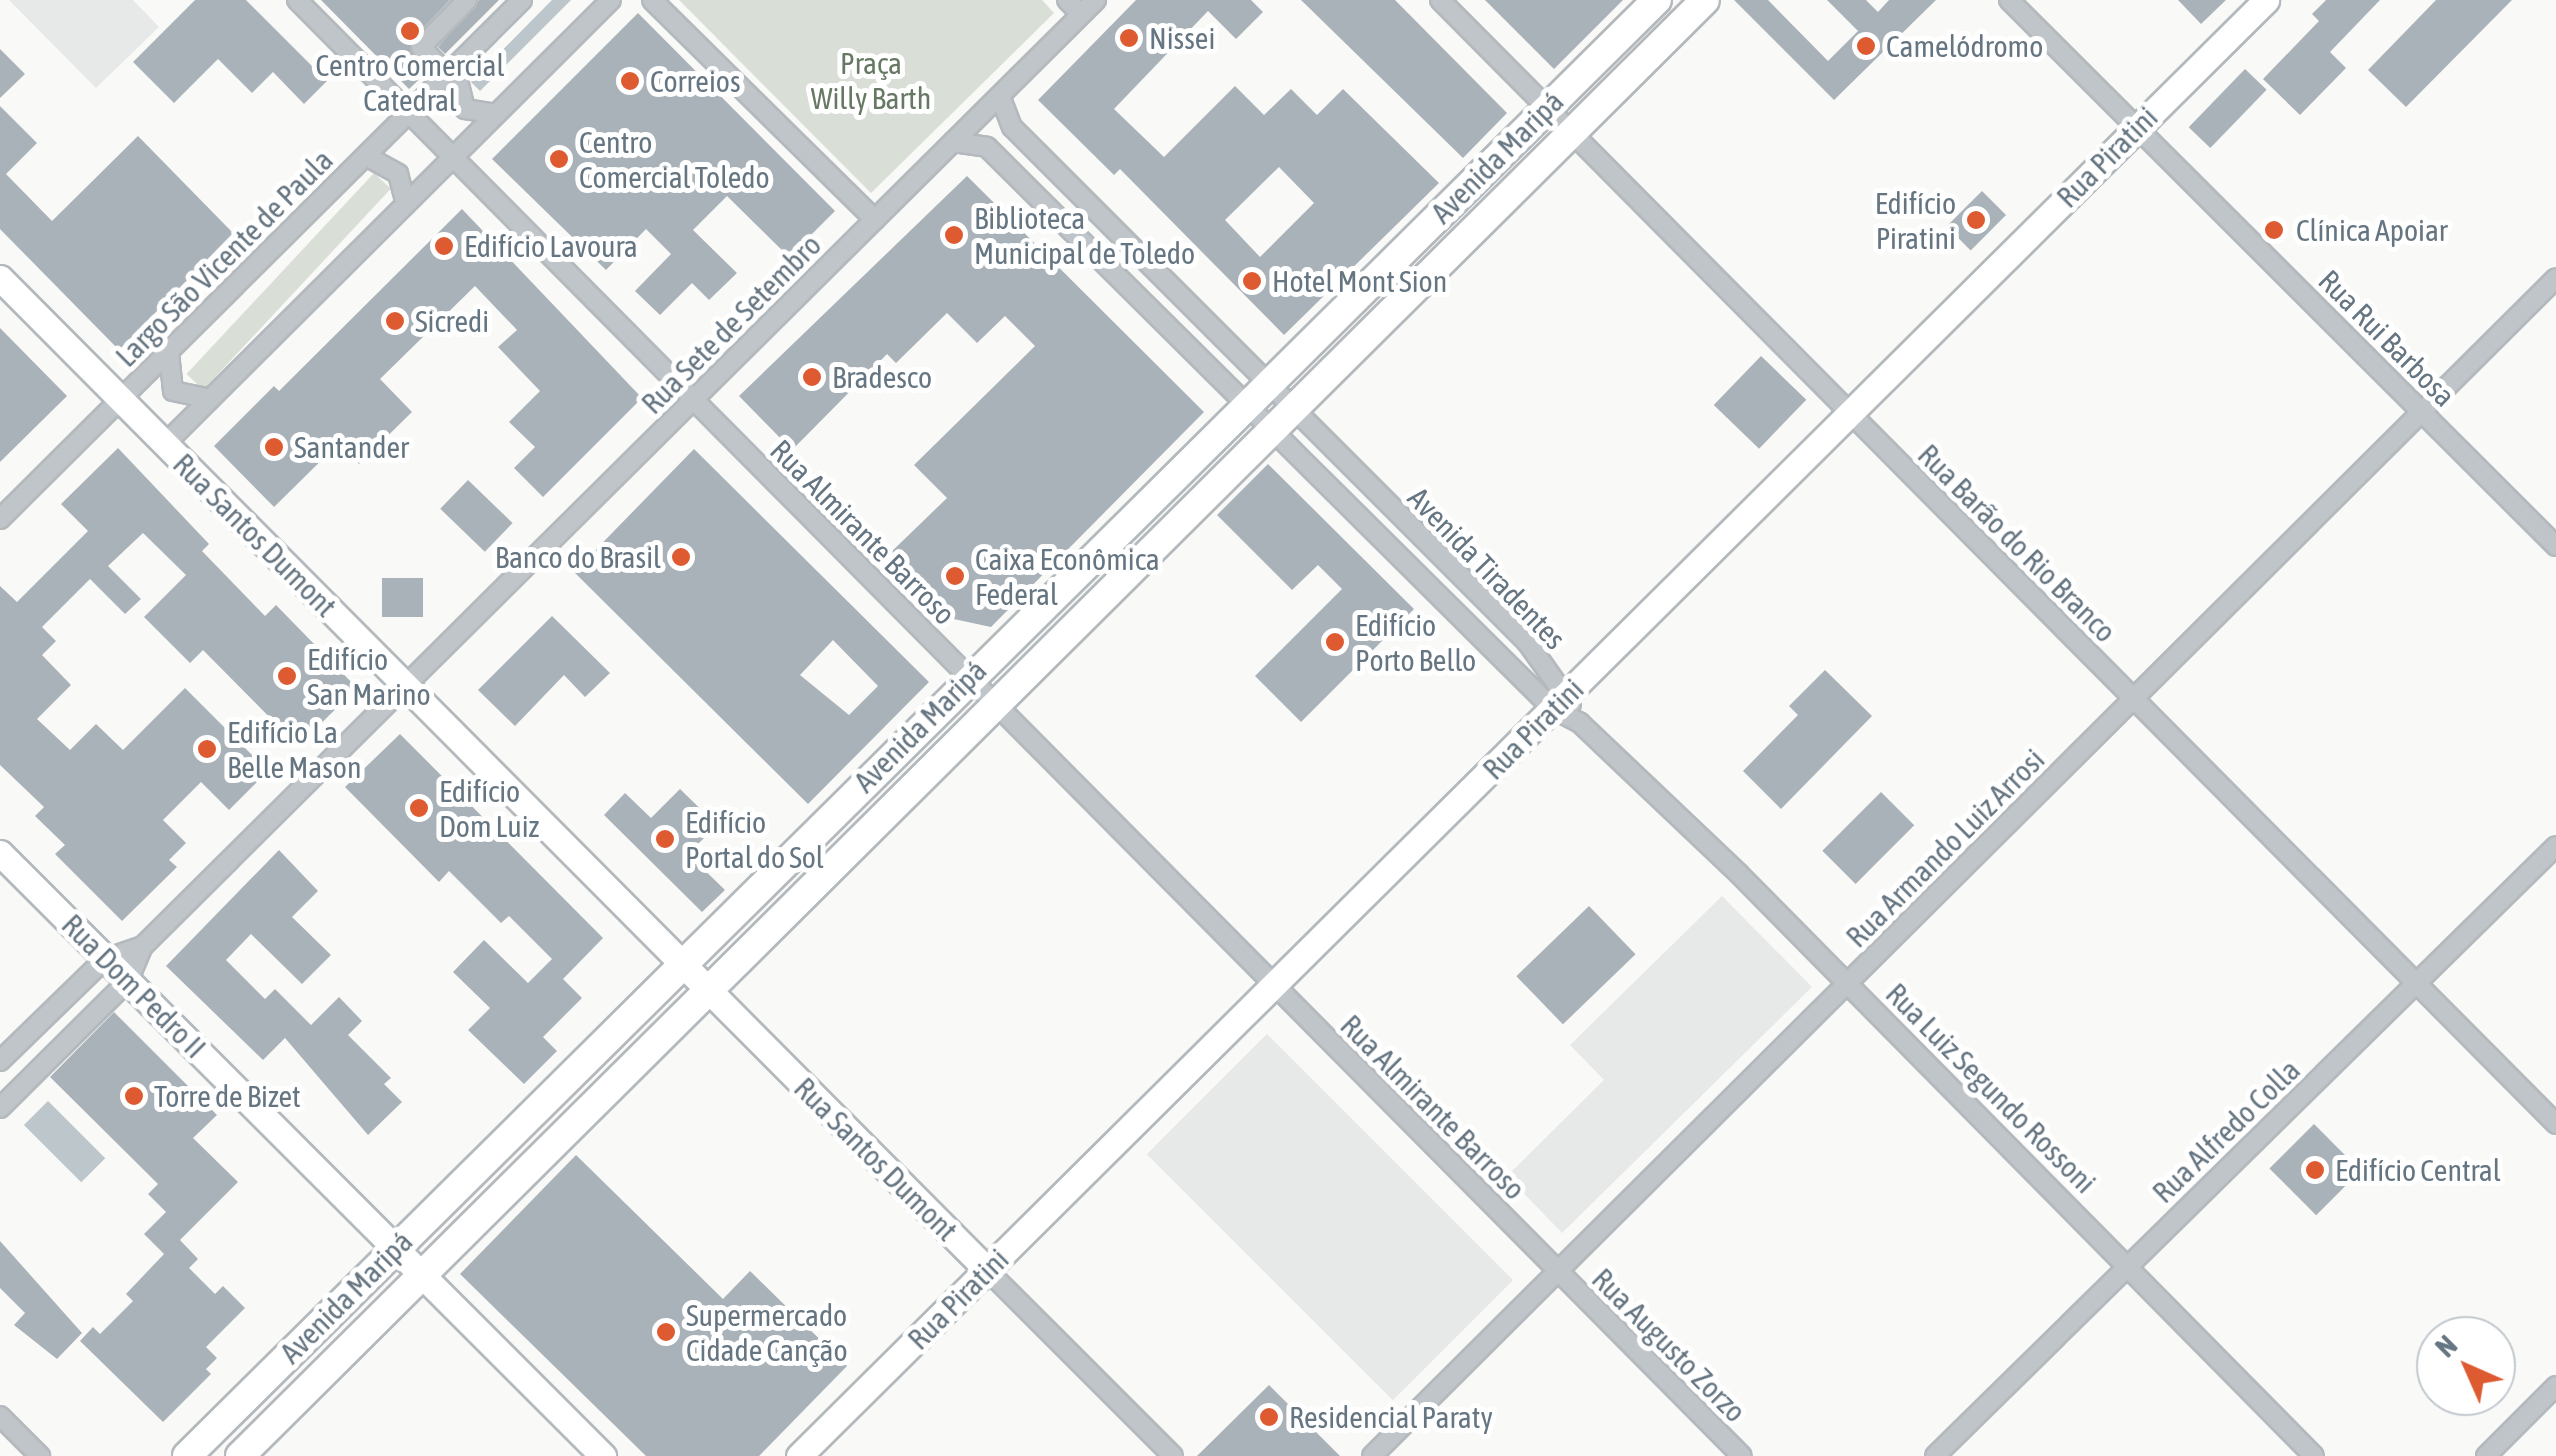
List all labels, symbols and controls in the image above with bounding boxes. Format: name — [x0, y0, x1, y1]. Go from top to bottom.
marker: Centro Comercial Catedral — [399, 20, 421, 42]
place label: Nissei — [1149, 20, 1215, 56]
marker: Nissei — [1118, 27, 1140, 49]
place label: Camelódromo — [1886, 28, 2043, 64]
marker: Camelódromo — [1855, 35, 1877, 57]
park label: Praça Willy Barth — [811, 45, 931, 116]
place label: Centro Comercial Catedral — [316, 47, 504, 118]
place label: Correios — [650, 63, 741, 99]
marker: Correios — [619, 70, 641, 92]
street label: Avenida Maripá — [1423, 83, 1571, 231]
street label: Rua Piratini — [2049, 99, 2165, 215]
place label: Centro Comercial Toledo — [579, 124, 770, 194]
street label: Largo São Vicente de Paula — [108, 142, 340, 374]
marker: Centro Comercial Toledo — [548, 148, 570, 170]
place label: Edifício Piratini — [1875, 185, 1956, 256]
place label: Biblioteca Municipal de Toledo — [974, 200, 1195, 270]
marker: Edifício Piratini — [1965, 209, 1987, 231]
place label: Clínica Apoiar — [2296, 212, 2448, 248]
marker: Clínica Apoiar — [2261, 217, 2287, 243]
marker: Biblioteca Municipal de Toledo — [943, 224, 965, 246]
street label: Rua Sete de Setembro — [634, 227, 828, 421]
place label: Edifício Lavoura — [464, 228, 638, 264]
marker: Edifício Lavoura — [433, 235, 455, 257]
street label: Rua Rui Barbosa — [2311, 262, 2463, 414]
place label: Hotel Mont Sion — [1272, 263, 1447, 299]
marker: Hotel Mont Sion — [1241, 270, 1263, 292]
place label: Sicredi — [415, 303, 489, 339]
marker: Sicredi — [384, 310, 406, 332]
place label: Bradesco — [832, 359, 932, 395]
marker: Bradesco — [801, 366, 823, 388]
place label: Santander — [294, 429, 409, 465]
street label: Rua Almirante Barroso — [763, 432, 963, 632]
marker: Santander — [263, 436, 285, 458]
street label: Rua Barão do Rio Branco — [1911, 437, 2123, 649]
street label: Rua Santos Dumont — [166, 446, 344, 624]
street label: Avenida Tiradentes — [1401, 480, 1573, 656]
place label: Banco do Brasil — [495, 539, 661, 575]
place label: Caixa Econômica Federal — [975, 541, 1160, 612]
marker: Banco do Brasil — [670, 546, 692, 568]
marker: Caixa Econômica Federal — [944, 565, 966, 587]
place label: Edifício Porto Bello — [1355, 607, 1476, 678]
marker: Edifício Porto Bello — [1324, 631, 1346, 653]
place label: Edifício San Marino — [307, 641, 431, 712]
street label: Avenida Maripá — [846, 652, 994, 800]
marker: Edifício San Marino — [276, 665, 298, 687]
street label: Rua Piratini — [1475, 671, 1591, 787]
place label: Edifício La Belle Mason — [227, 714, 361, 784]
marker: Edifício La Belle Mason — [196, 738, 218, 760]
street label: Rua Armando Luiz Arrosi — [1838, 741, 2052, 955]
place label: Edifício Dom Luiz — [439, 773, 539, 844]
marker: Edifício Dom Luiz — [408, 797, 430, 819]
place label: Edifício Portal do Sol — [685, 804, 824, 874]
marker: Edifício Portal do Sol — [654, 828, 676, 850]
street label: Rua Dom Pedro II — [55, 907, 213, 1065]
street label: Rua Luiz Segundo Rossoni — [1879, 976, 2103, 1200]
street label: Rua Almirante Barroso — [1333, 1007, 1533, 1207]
street label: Rua Alfredo Colla — [2145, 1052, 2307, 1210]
street label: Rua Santos Dumont — [787, 1070, 965, 1248]
place label: Torre de Bizet — [154, 1078, 301, 1114]
marker: Torre de Bizet — [123, 1085, 145, 1107]
place label: Edifício Central — [2335, 1152, 2501, 1188]
marker: Edifício Central — [2304, 1159, 2326, 1181]
street label: Avenida Maripá — [272, 1223, 420, 1371]
street label: Rua Piratini — [900, 1241, 1016, 1357]
street label: Rua Augusto Zorzo — [1585, 1261, 1753, 1429]
place label: Supermercado Cidade Canção — [686, 1297, 848, 1368]
north arrow — [2416, 1316, 2516, 1416]
marker: Supermercado Cidade Canção — [655, 1321, 677, 1343]
text: N — [2429, 1329, 2463, 1363]
place label: Residencial Paraty — [1289, 1399, 1493, 1435]
marker: Residencial Paraty — [1258, 1406, 1280, 1428]

